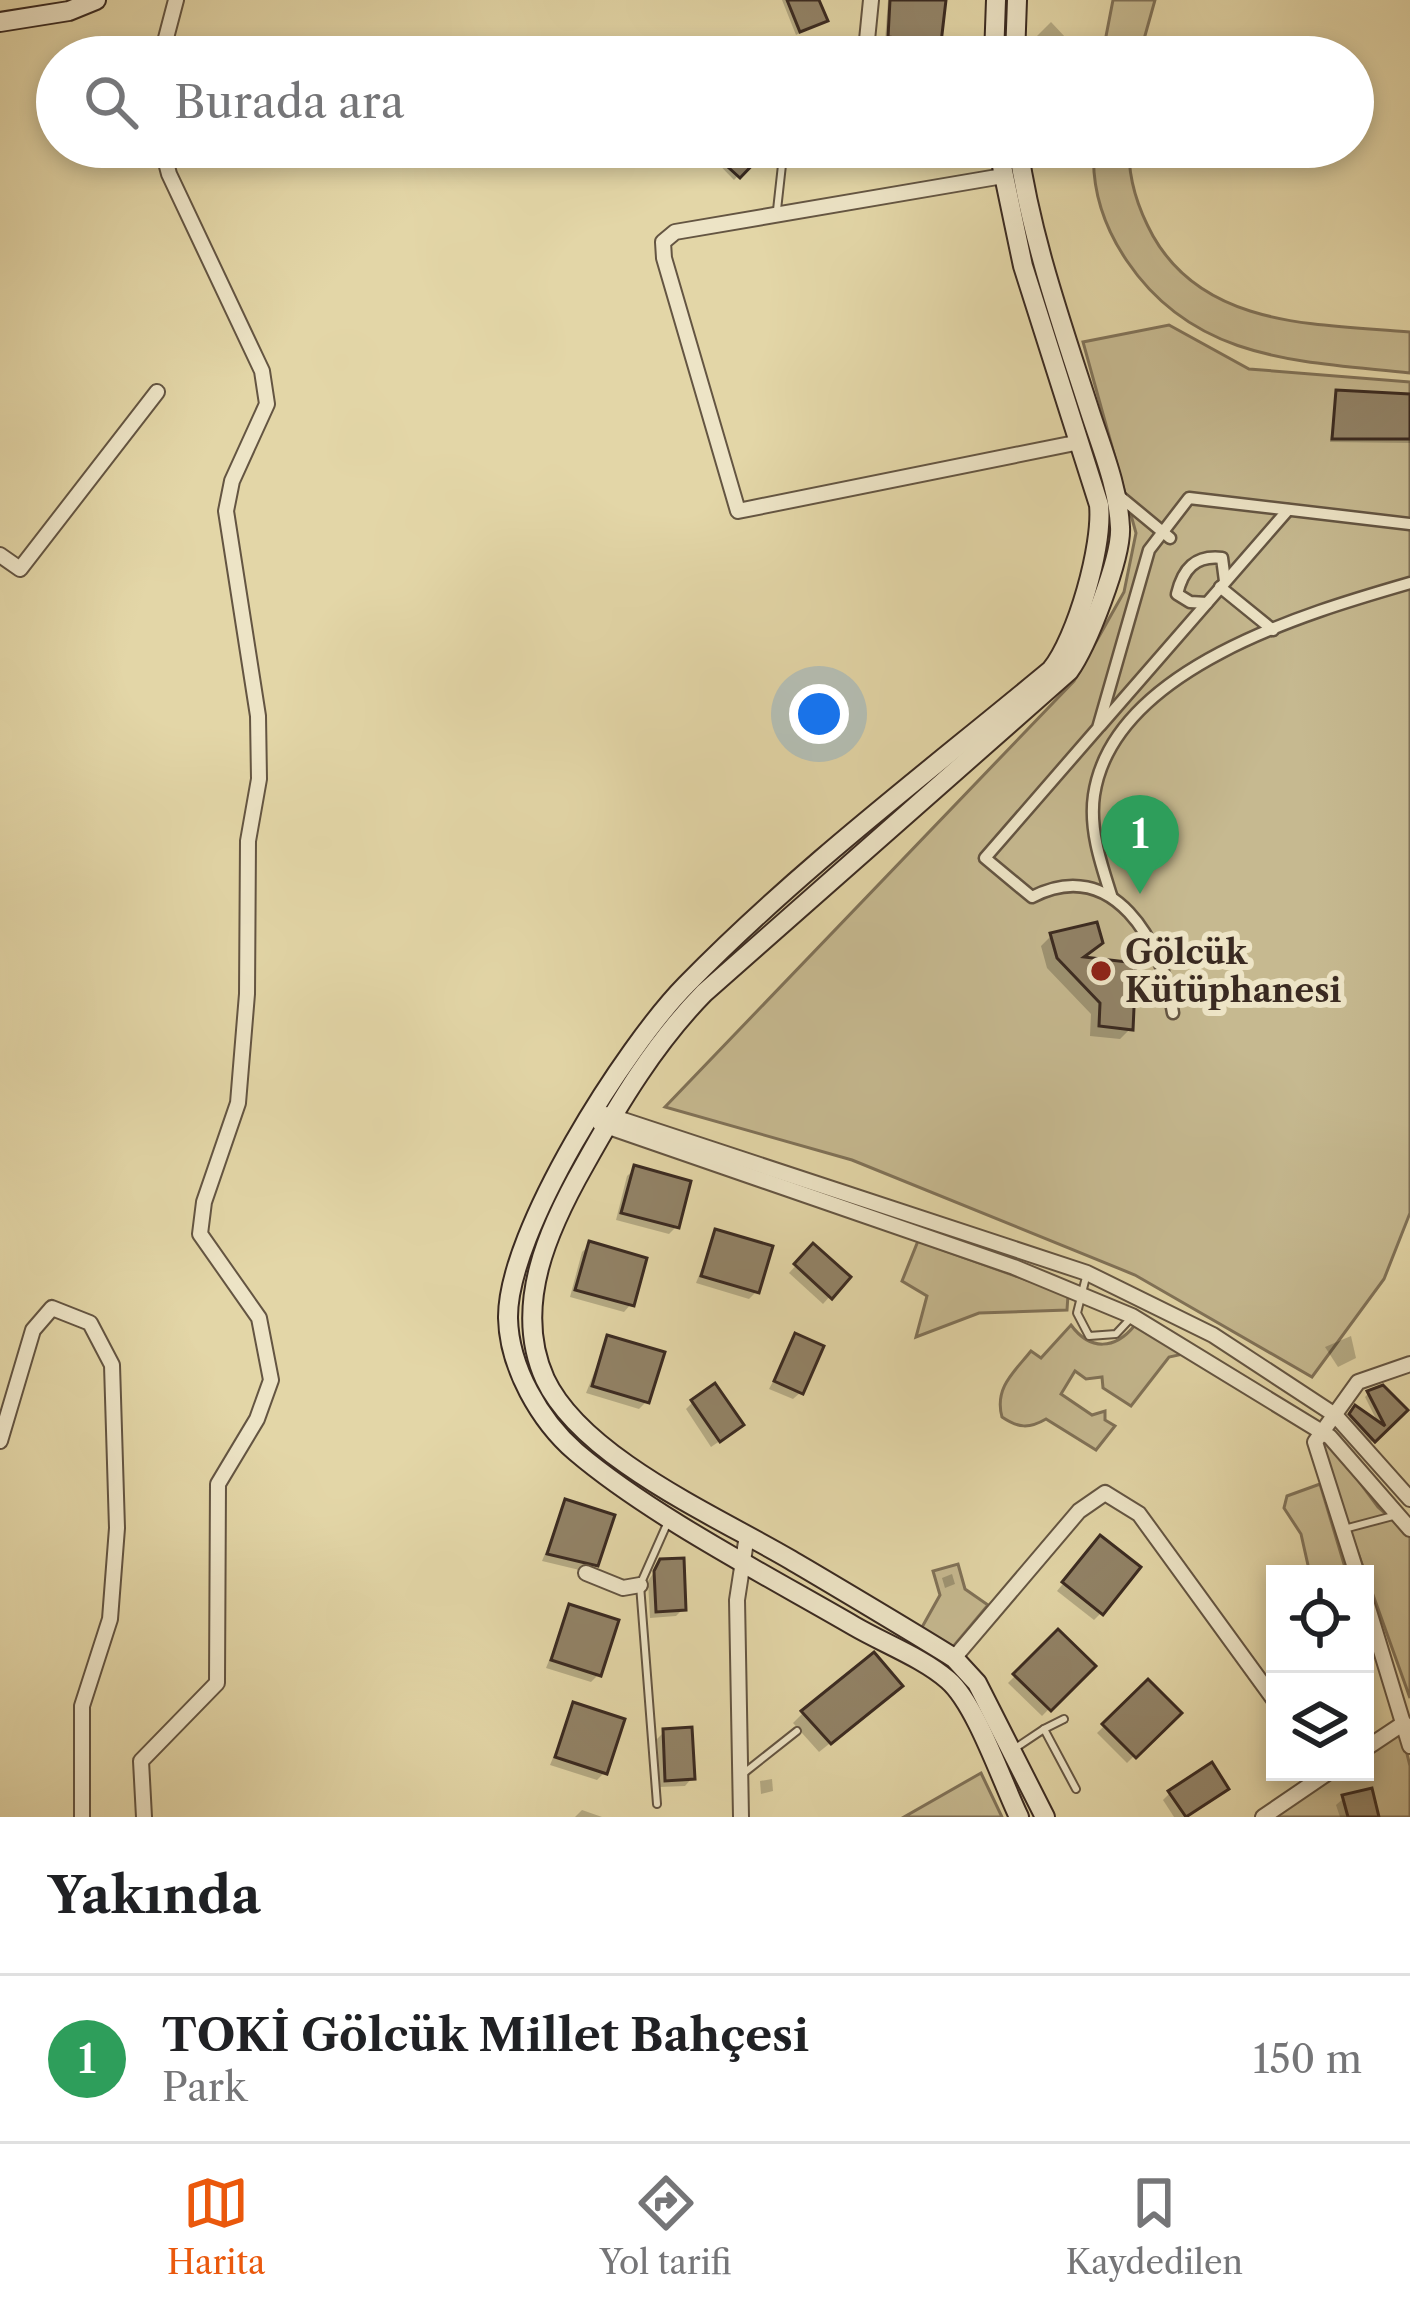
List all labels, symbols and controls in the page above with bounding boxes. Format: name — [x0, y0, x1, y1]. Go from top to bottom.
search box — [36, 36, 1374, 168]
icon: search — [78, 69, 144, 135]
text: Burada ara — [174, 74, 404, 130]
your location — [789, 684, 849, 744]
pin: 1 — [1101, 795, 1179, 894]
place label: Gölcük Kütüphanesi — [1125, 932, 1341, 1011]
marker: Gölcük Kütüphanesi — [1088, 958, 1114, 984]
map controls — [1266, 1565, 1374, 1781]
button: locate — [1266, 1565, 1374, 1673]
button: layers — [1266, 1673, 1374, 1781]
text: Yakında — [48, 1864, 261, 1926]
text: TOKİ Gölcük Millet Bahçesi — [162, 2007, 809, 2063]
text: 1 — [78, 2035, 96, 2083]
text: 150 m — [1253, 2035, 1362, 2083]
text: Park — [162, 2063, 247, 2111]
tab: Harita — [167, 2170, 265, 2283]
tab: Yol tarifi — [599, 2170, 732, 2283]
tab: Kaydedilen — [1066, 2170, 1243, 2283]

